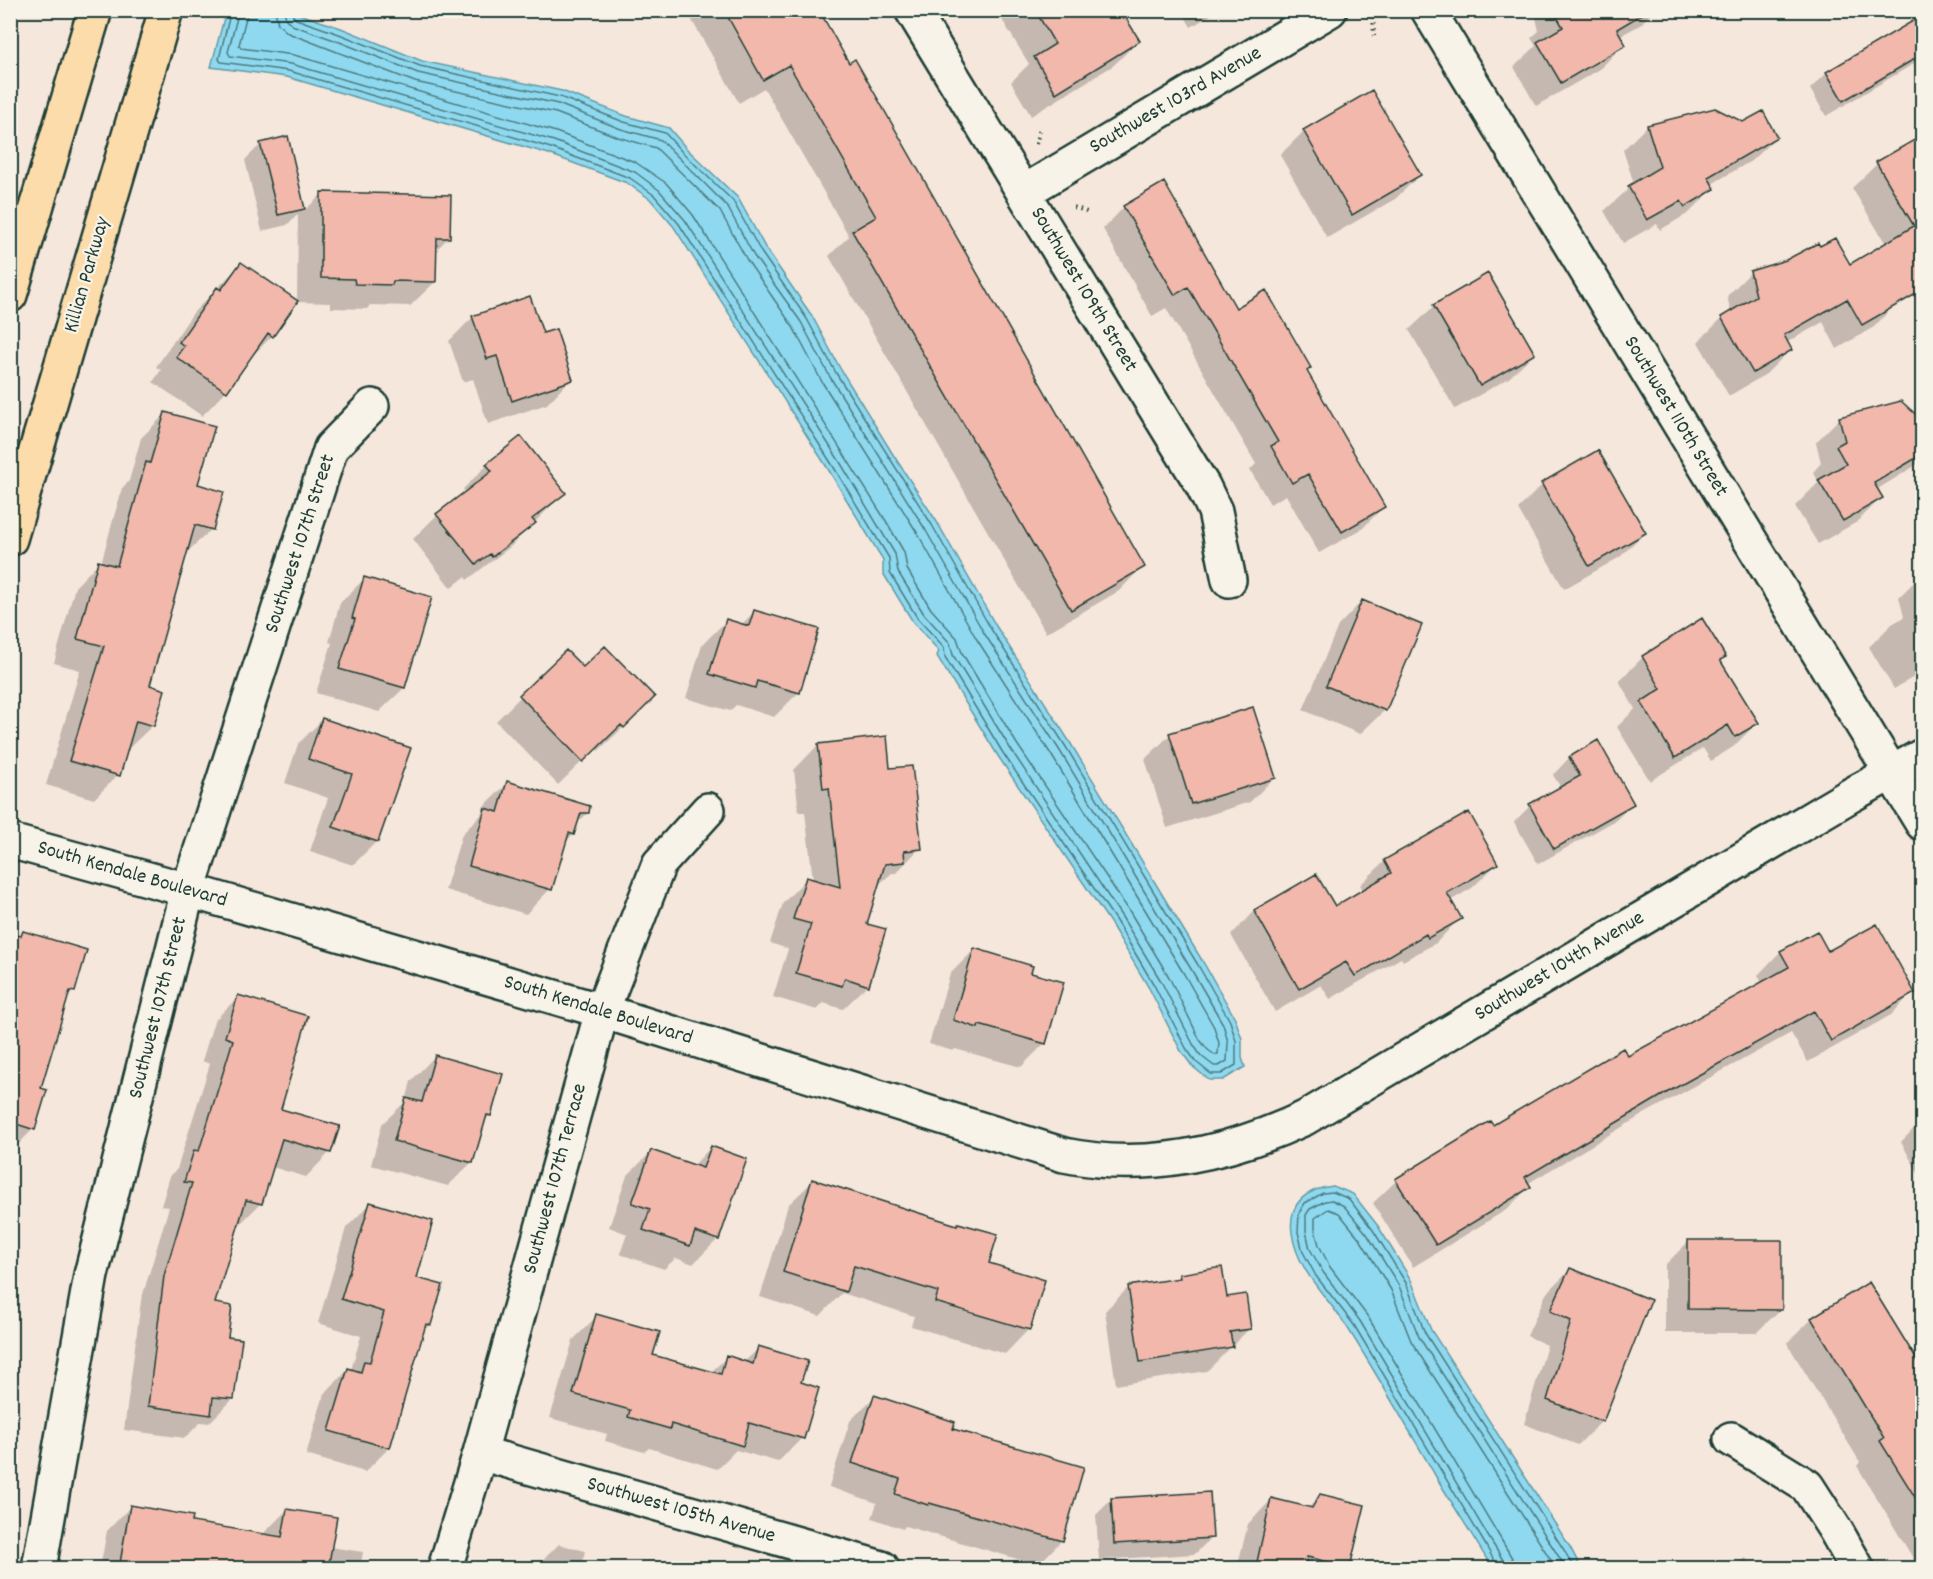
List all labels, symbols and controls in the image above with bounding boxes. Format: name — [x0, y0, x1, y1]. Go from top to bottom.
street label: Southwest 103rd Avenue — [1084, 39, 1268, 163]
street label: Southwest 109th Street — [1022, 202, 1144, 379]
street label: Killian Parkway — [57, 213, 119, 337]
street label: Southwest 110th Street — [1615, 331, 1735, 503]
street label: Southwest 107th Street — [258, 450, 344, 637]
street label: South Kendale Boulevard — [34, 834, 230, 916]
street label: Southwest 104th Avenue — [1469, 904, 1651, 1030]
street label: Southwest 107th Street — [122, 914, 196, 1102]
street label: South Kendale Boulevard — [500, 968, 696, 1054]
street label: Southwest 107th Terrace — [516, 1080, 596, 1278]
street label: Southwest 105th Avenue — [583, 1470, 779, 1552]

